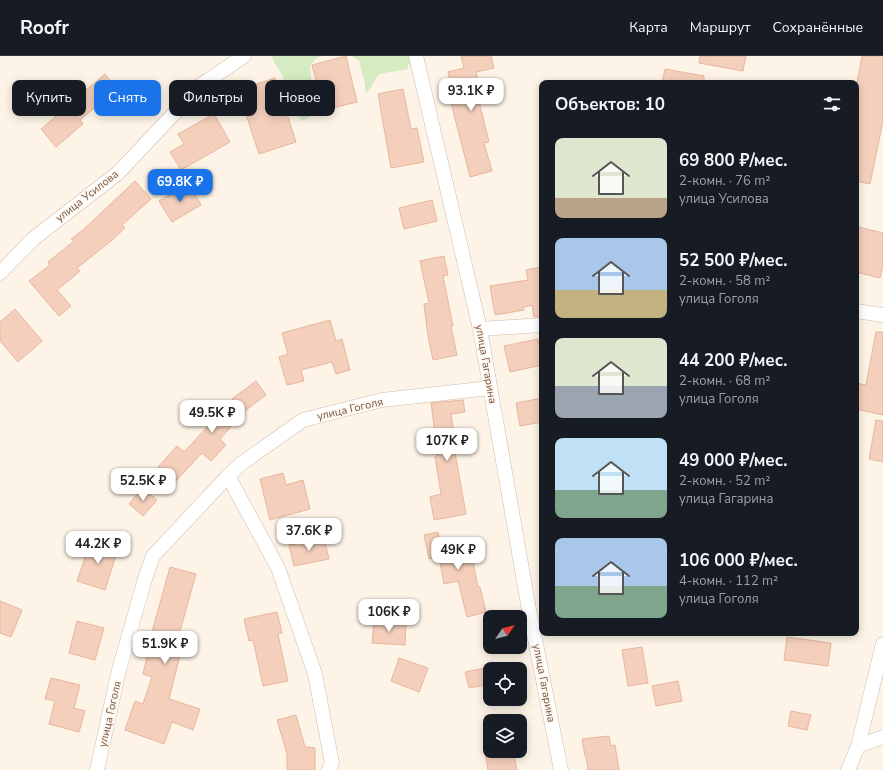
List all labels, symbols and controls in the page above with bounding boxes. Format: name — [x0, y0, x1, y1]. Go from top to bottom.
text: Roofr — [20, 15, 69, 41]
text: Карта — [629, 18, 668, 37]
text: Маршрут — [690, 18, 751, 37]
text: Сохранённые — [773, 18, 863, 37]
pin: 93.1K ₽ — [434, 78, 508, 112]
chip: Купить — [12, 80, 86, 116]
chip: Снять — [94, 80, 161, 116]
chip: Фильтры — [169, 80, 257, 116]
chip: Новое — [265, 80, 335, 116]
text: 93.1K ₽ — [448, 82, 494, 100]
text: Объектов: 10 — [555, 93, 665, 116]
icon: filters — [821, 93, 843, 115]
text: 69 800 ₽/мес. — [679, 149, 787, 172]
icon: home — [587, 154, 635, 202]
street label: улица Усилова — [52, 167, 122, 225]
pin: 69.8K ₽ — [143, 169, 217, 203]
text: 2-комн. · 76 m² — [679, 172, 770, 190]
text: 69.8K ₽ — [157, 173, 203, 191]
text: улица Усилова — [679, 190, 769, 208]
text: 52 500 ₽/мес. — [679, 249, 787, 272]
icon: home — [587, 254, 635, 302]
text: 2-комн. · 58 m² — [679, 272, 770, 290]
text: улица Гоголя — [679, 290, 759, 308]
street label: улица Гагарина — [472, 323, 500, 405]
text: 44 200 ₽/мес. — [679, 349, 787, 372]
icon: home — [587, 354, 635, 402]
text: 2-комн. · 68 m² — [679, 372, 770, 390]
text: улица Гоголя — [679, 390, 759, 408]
street label: улица Гоголя — [315, 394, 385, 424]
pin: 49.5K ₽ — [175, 400, 249, 434]
text: 49.5K ₽ — [189, 404, 235, 422]
pin: 107K ₽ — [414, 428, 480, 462]
text: 107K ₽ — [425, 432, 469, 450]
text: 49 000 ₽/мес. — [679, 449, 787, 472]
icon: home — [587, 454, 635, 502]
pin: 52.5K ₽ — [106, 468, 180, 502]
text: 52.5K ₽ — [120, 472, 166, 490]
text: 2-комн. · 52 m² — [679, 472, 770, 490]
text: улица Гагарина — [679, 490, 774, 508]
pin: 37.6K ₽ — [272, 518, 346, 552]
text: 37.6K ₽ — [286, 522, 332, 540]
pin: 44.2K ₽ — [61, 531, 135, 565]
text: 44.2K ₽ — [75, 535, 121, 553]
pin: 49K ₽ — [430, 537, 486, 571]
text: 49K ₽ — [440, 541, 476, 559]
text: 106 000 ₽/мес. — [679, 549, 798, 572]
icon: home — [587, 554, 635, 602]
text: 4-комн. · 112 m² — [679, 572, 778, 590]
text: улица Гоголя — [679, 590, 759, 608]
pin: 106K ₽ — [356, 599, 422, 633]
text: 106K ₽ — [367, 603, 411, 621]
north arrow — [483, 610, 527, 654]
map controls — [483, 610, 527, 758]
pin: 51.9K ₽ — [128, 631, 202, 665]
text: 51.9K ₽ — [142, 635, 188, 653]
street label: улица Гагарина — [529, 642, 559, 724]
button: locate — [483, 662, 527, 706]
street label: улица Гоголя — [95, 679, 125, 749]
button: layers — [483, 714, 527, 758]

